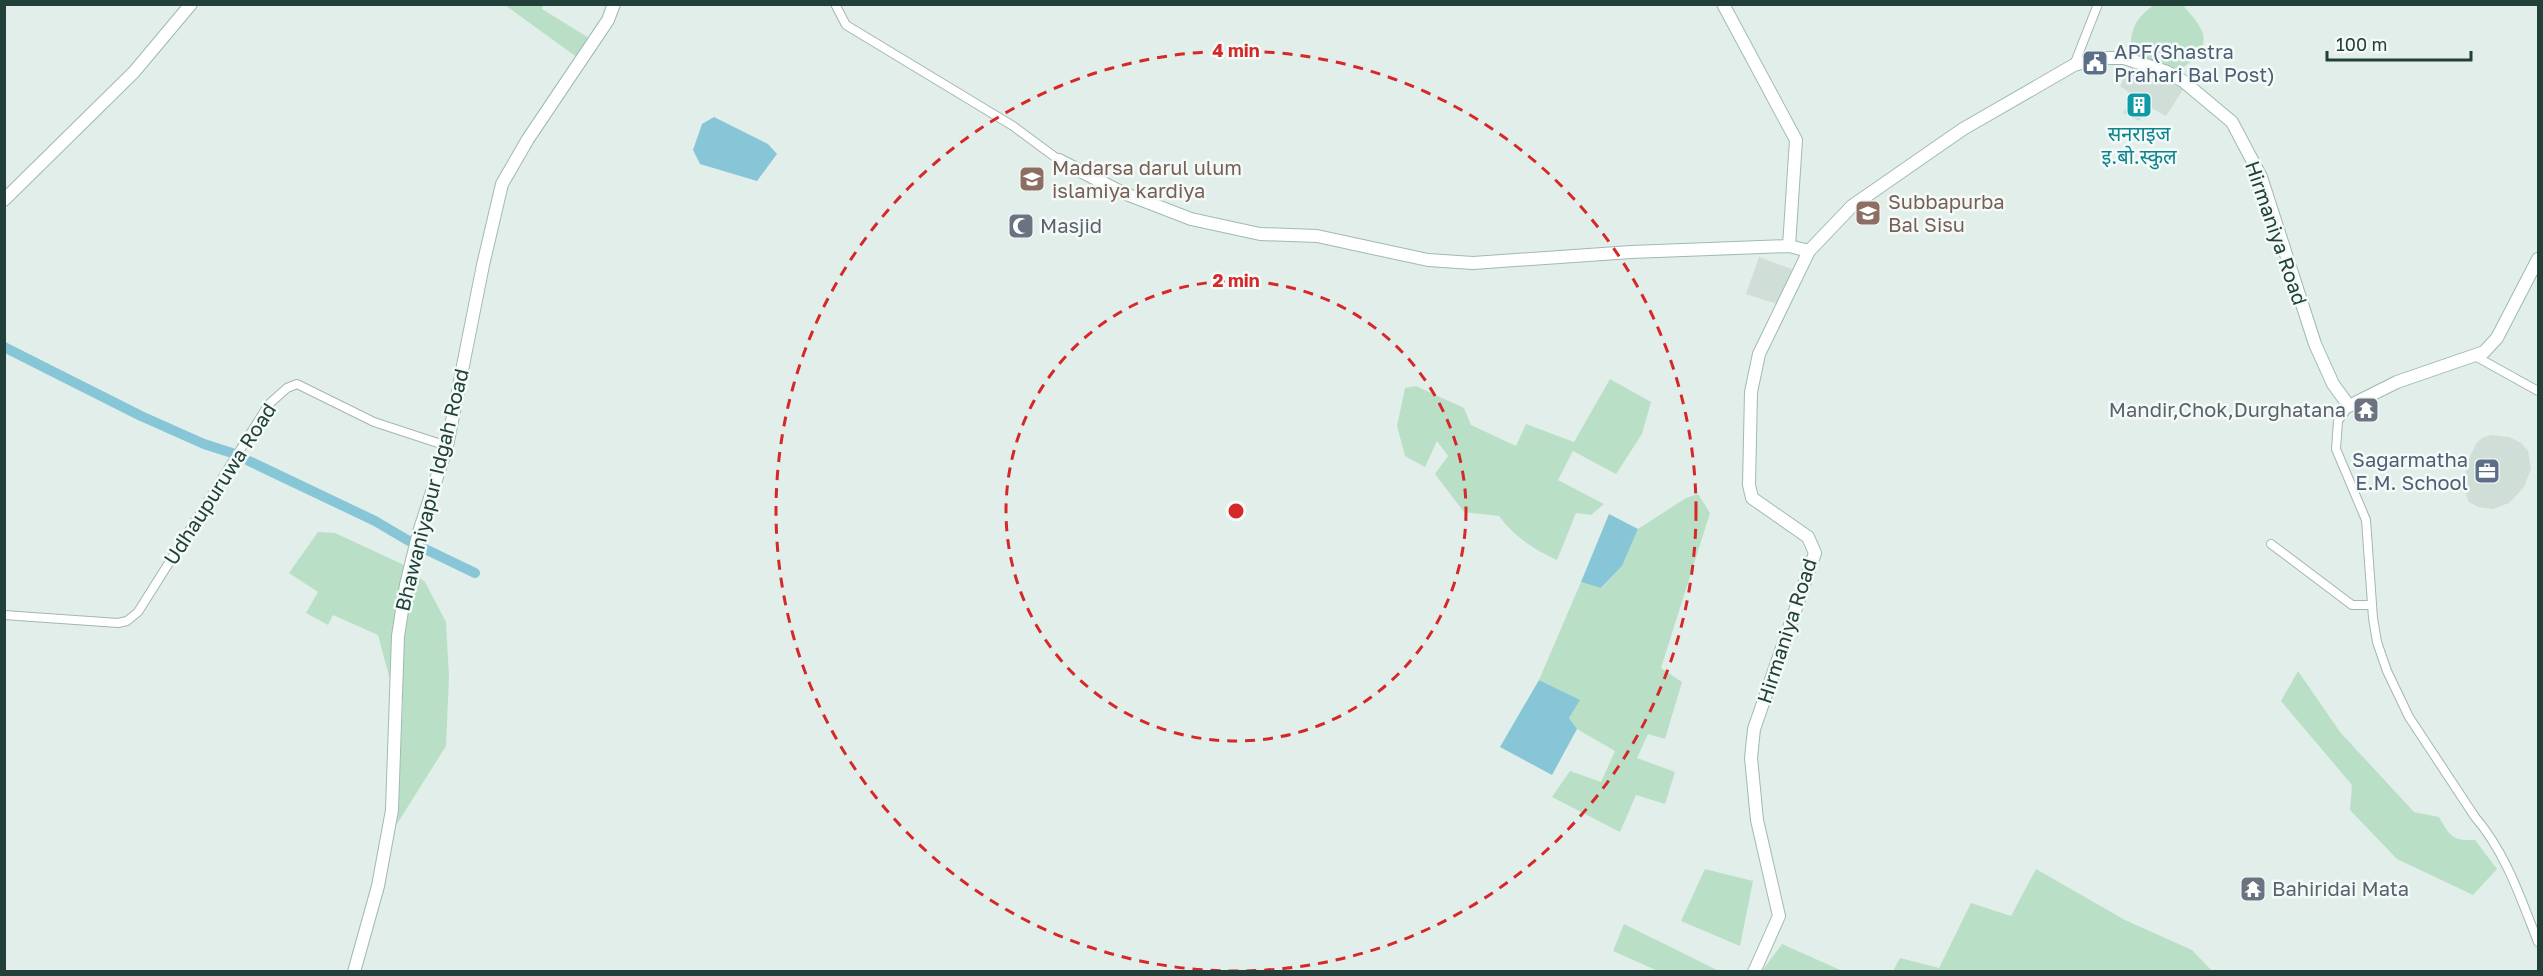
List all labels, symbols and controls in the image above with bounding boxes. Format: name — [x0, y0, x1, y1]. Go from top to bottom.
scale bar — [2327, 24, 2471, 62]
text: 100 m — [2336, 33, 2387, 55]
text: 4 min — [1212, 39, 1260, 61]
place label: APF(Shastra Prahari Bal Post) — [2114, 39, 2275, 86]
public building icon: APF(Shastra Prahari Bal Post) — [2080, 48, 2110, 78]
building icon: सनराइज इ.बाे.स्कुल — [2124, 90, 2154, 120]
place label: सनराइज इ.बाे.स्कुल — [2101, 121, 2177, 170]
place label: Madarsa darul ulum islamiya kardiya — [1052, 155, 1242, 202]
street label: Hirmaniya Road — [2241, 157, 2313, 308]
school or university icon: Madarsa darul ulum islamiya kardiya — [1017, 164, 1047, 194]
place label: Subbapurba Bal Sisu — [1888, 189, 2005, 236]
school or university icon: Subbapurba Bal Sisu — [1853, 198, 1883, 228]
mosque icon: Masjid — [1006, 211, 1036, 241]
place label: Masjid — [1040, 213, 1102, 237]
text: 2 min — [1212, 269, 1260, 291]
street label: Bhawaniyapur Idgah Road — [389, 366, 473, 614]
temple icon: Mandir,Chok,Durghatana — [2351, 395, 2381, 425]
place label: Mandir,Chok,Durghatana — [2109, 397, 2346, 421]
street label: Udhaupuruwa Road — [158, 398, 280, 569]
place label: Sagarmatha E.M. School — [2352, 447, 2468, 494]
office icon: Sagarmatha E.M. School — [2472, 456, 2502, 486]
centre of rings — [1226, 501, 1246, 521]
street label: Hirmaniya Road — [1751, 555, 1821, 706]
temple icon: Bahiridai Mata — [2238, 874, 2268, 904]
place label: Bahiridai Mata — [2272, 876, 2409, 900]

